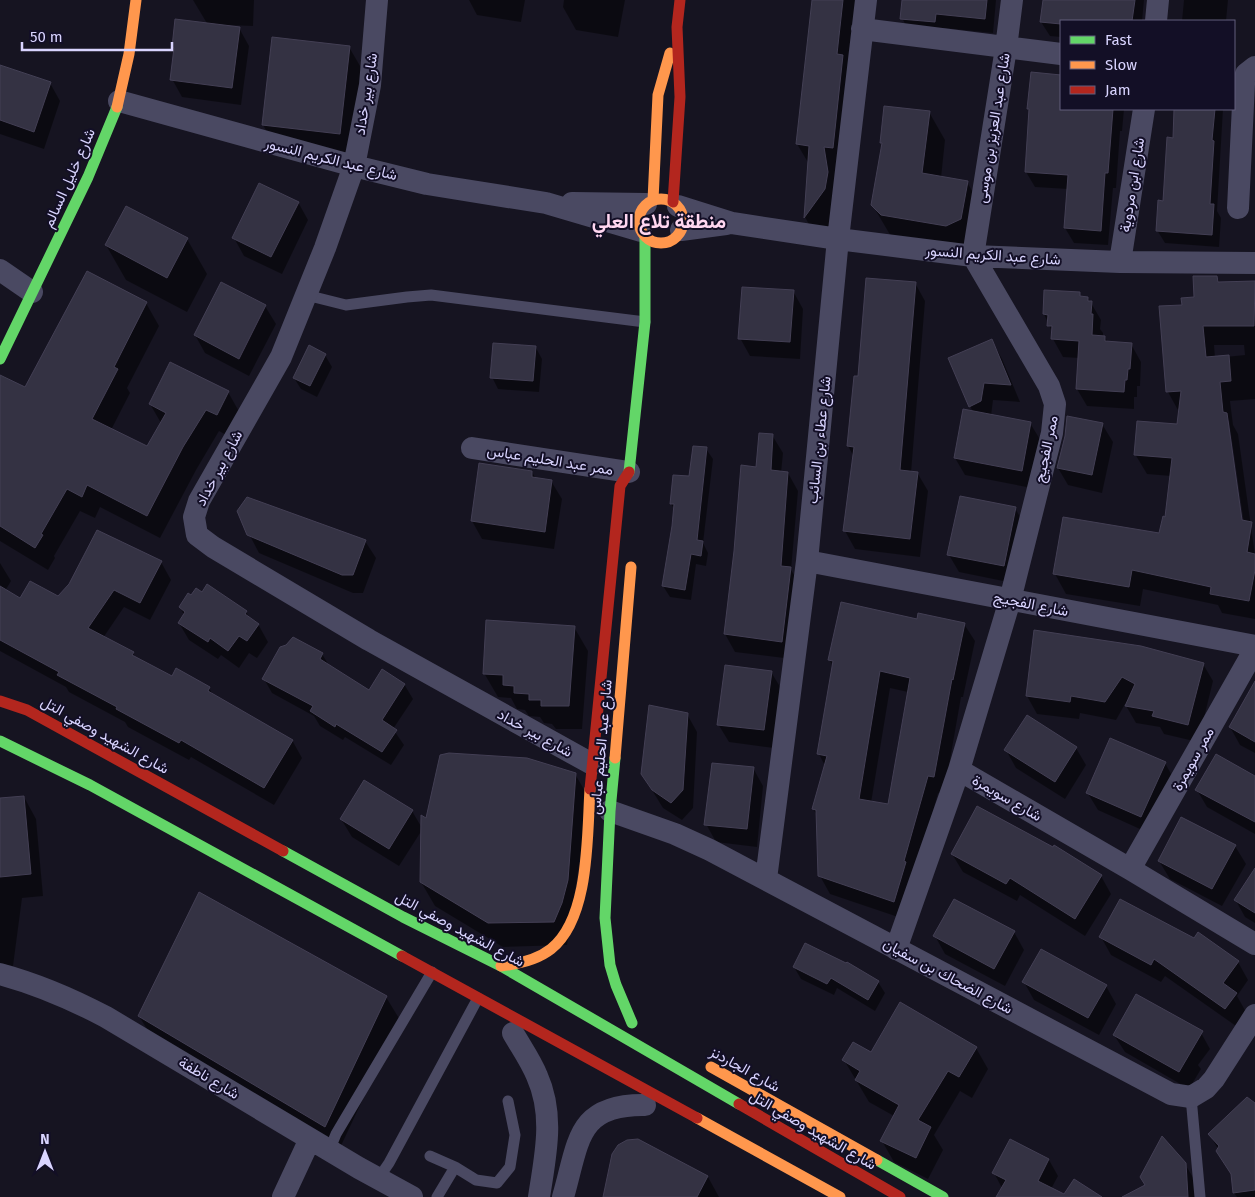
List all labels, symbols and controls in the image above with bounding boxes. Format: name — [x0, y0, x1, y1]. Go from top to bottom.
scale bar — [22, 20, 172, 52]
legend — [1060, 20, 1235, 110]
text: 50 m — [30, 28, 63, 46]
text: Fast — [1105, 31, 1132, 49]
street label: شارع بير خداد — [351, 51, 383, 137]
street label: شارع عبد العزيز بن موسى — [972, 52, 1016, 205]
text: Slow — [1105, 56, 1137, 74]
text: Jam — [1105, 81, 1131, 99]
street label: شارع خليل السالم — [39, 125, 101, 231]
street label: شارع عبد الكريم النسور — [261, 134, 399, 186]
street label: شارع ابن مردوية — [1116, 136, 1150, 234]
district label: منطقة تلاع العلي — [592, 209, 726, 238]
street label: شارع عبد الكريم النسور — [923, 241, 1062, 271]
street label: شارع عطاء بن السائب — [803, 375, 837, 505]
street label: ممر الفجيج — [1030, 414, 1064, 485]
street label: شارع بير خداد — [192, 427, 248, 510]
street label: ممر عبد الحليم عباس — [485, 441, 614, 480]
street label: شارع الفجيج — [991, 588, 1070, 622]
street label: شارع عبد الحليم عباس — [586, 679, 618, 815]
street label: شارع الشهيد وصفي التل — [36, 692, 172, 781]
street label: شارع بير خداد — [493, 705, 576, 763]
street label: ممر سويمرة — [1168, 724, 1218, 794]
street label: شارع سويمرة — [968, 771, 1045, 827]
street label: شارع الشهيد وصفي التل — [391, 887, 528, 974]
street label: شارع الضحاك بن سفيان — [879, 934, 1016, 1020]
street label: شارع الجاردنز — [705, 1042, 783, 1097]
street label: شارع ناطفة — [174, 1053, 243, 1105]
street label: شارع الشهيد وصفي التل — [744, 1086, 880, 1177]
north arrow — [20, 1127, 70, 1177]
text: N — [40, 1131, 50, 1148]

